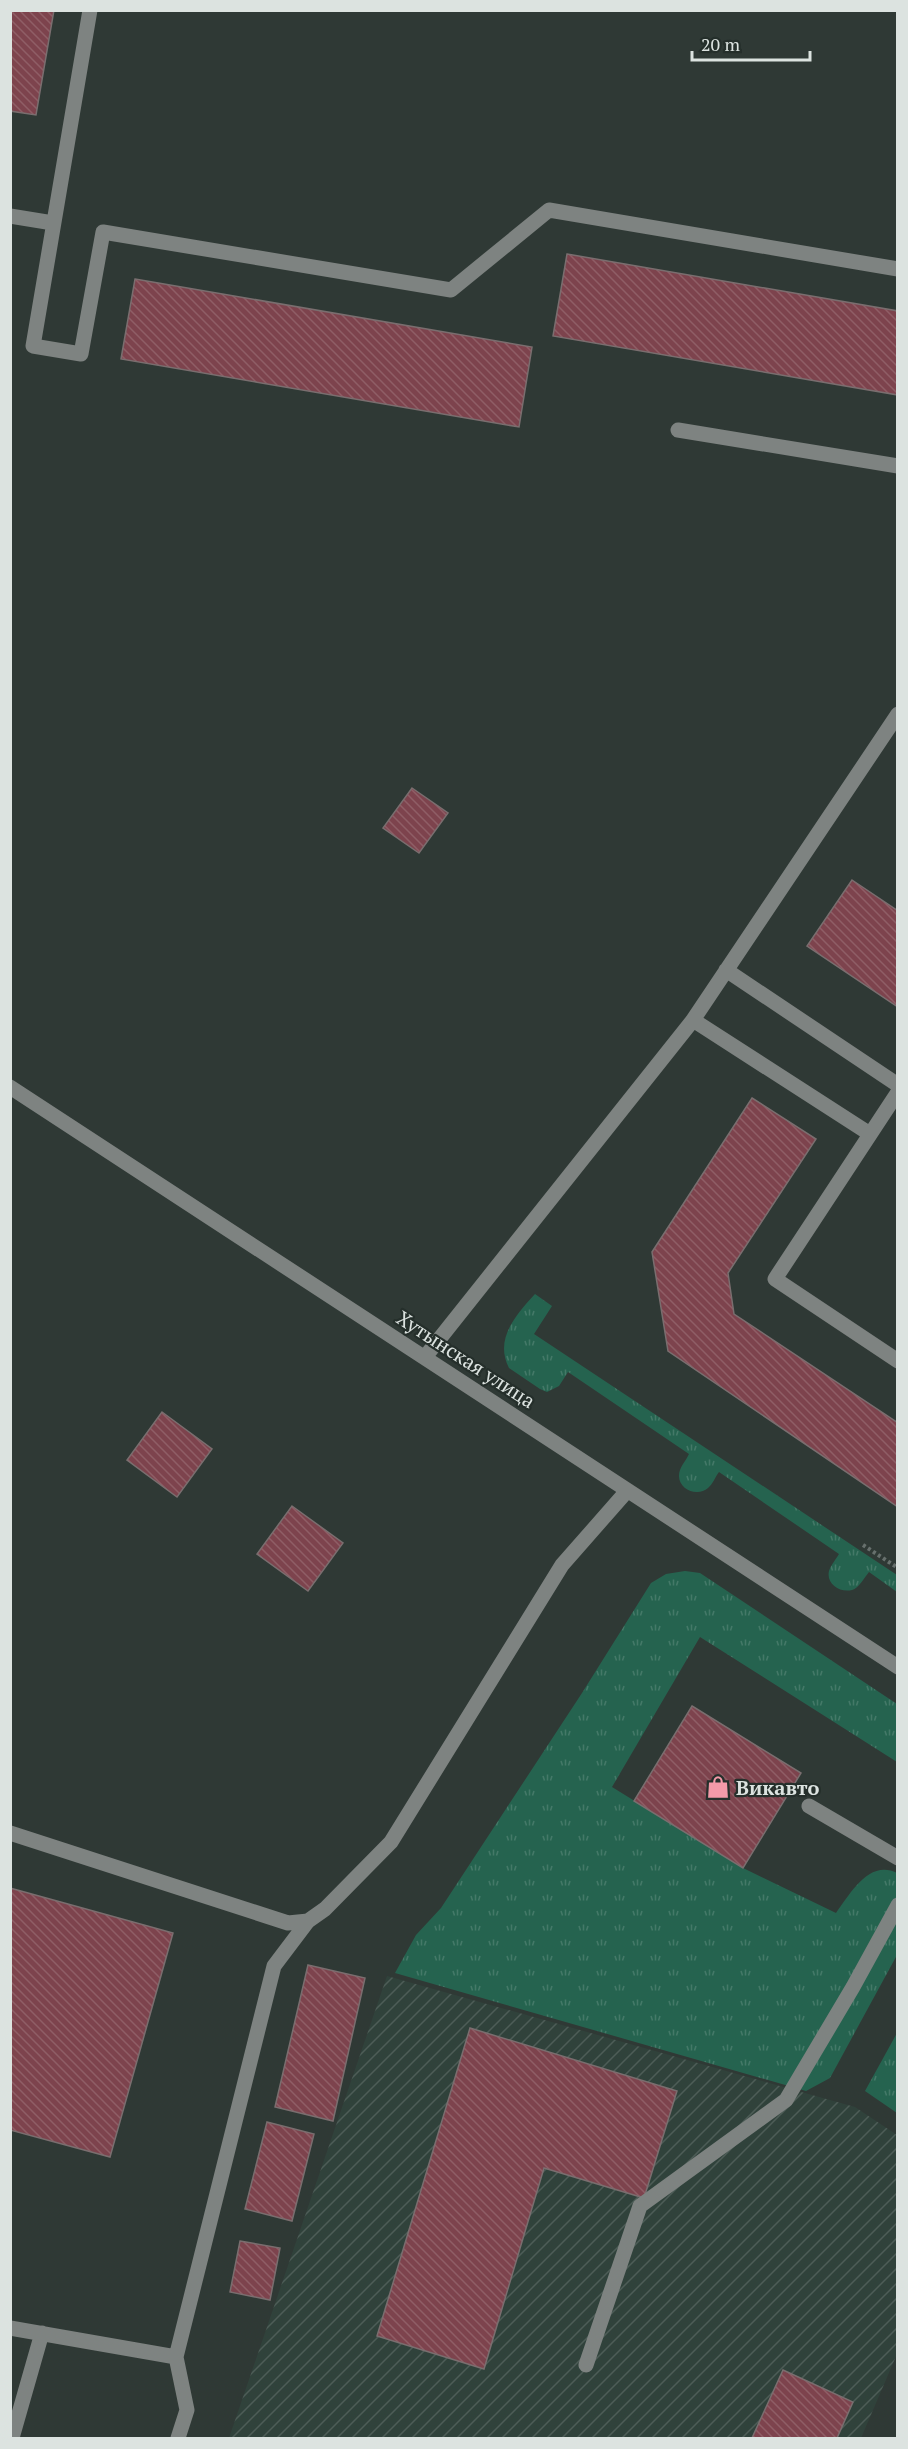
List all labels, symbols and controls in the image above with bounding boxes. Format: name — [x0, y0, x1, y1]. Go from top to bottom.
scale bar — [692, 24, 810, 62]
text: 20 m — [701, 32, 741, 56]
street label: Хутынская улица — [391, 1304, 541, 1414]
shop icon: Викавто — [705, 1774, 731, 1800]
place label: Викавто — [736, 1774, 820, 1801]

